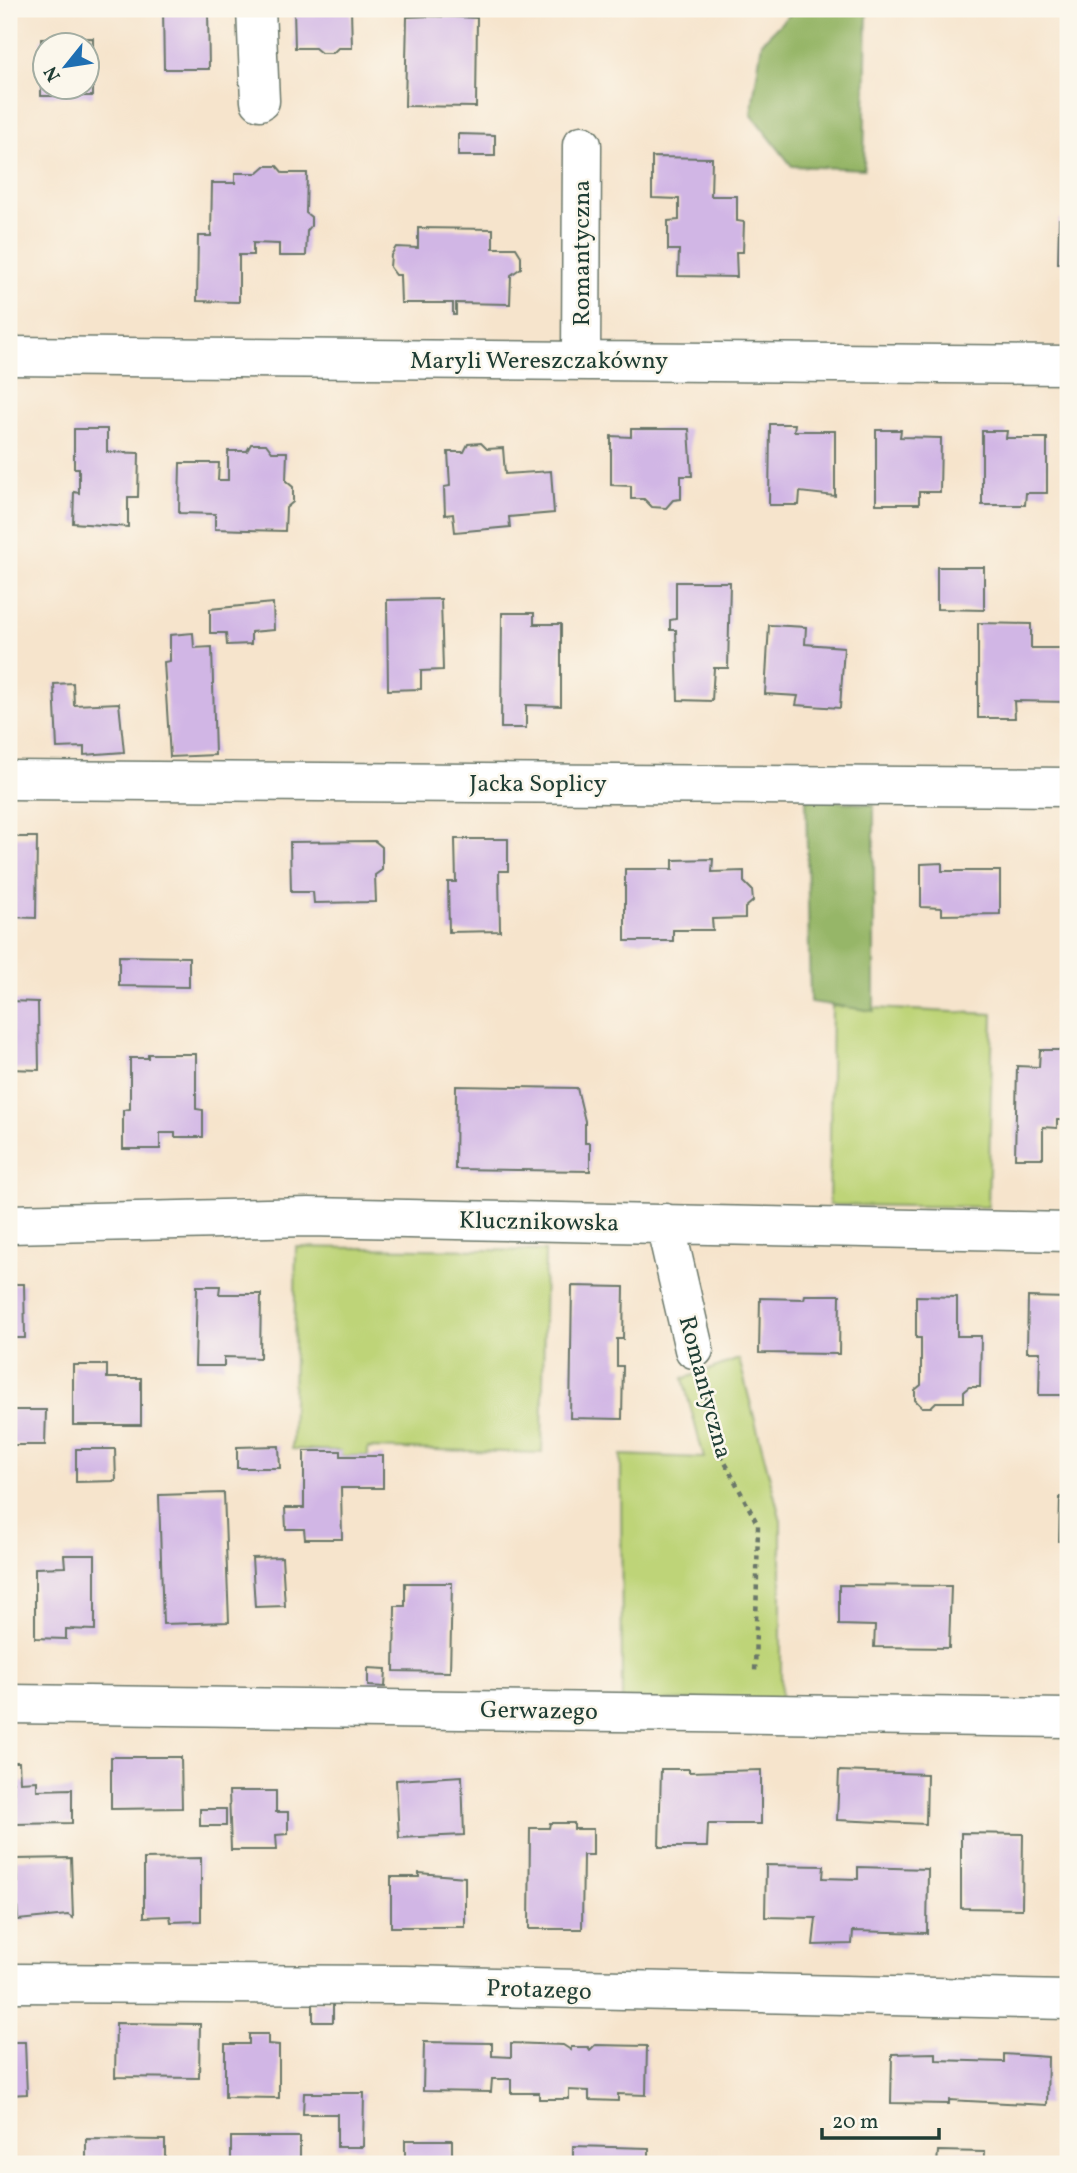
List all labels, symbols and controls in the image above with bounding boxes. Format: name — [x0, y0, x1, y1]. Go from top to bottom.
north arrow — [32, 32, 102, 102]
text: N — [38, 61, 68, 86]
street label: Romantyczna — [566, 180, 600, 326]
street label: Maryli Wereszczakówny — [410, 345, 668, 379]
street label: Jacka Soplicy — [469, 768, 607, 802]
street label: Klucznikowska — [458, 1205, 619, 1241]
street label: Romantyczna — [669, 1312, 739, 1463]
street label: Gerwazego — [480, 1694, 598, 1730]
street label: Protazego — [486, 1972, 592, 2010]
scale bar — [822, 2096, 939, 2140]
text: 20 m — [832, 2108, 878, 2137]

